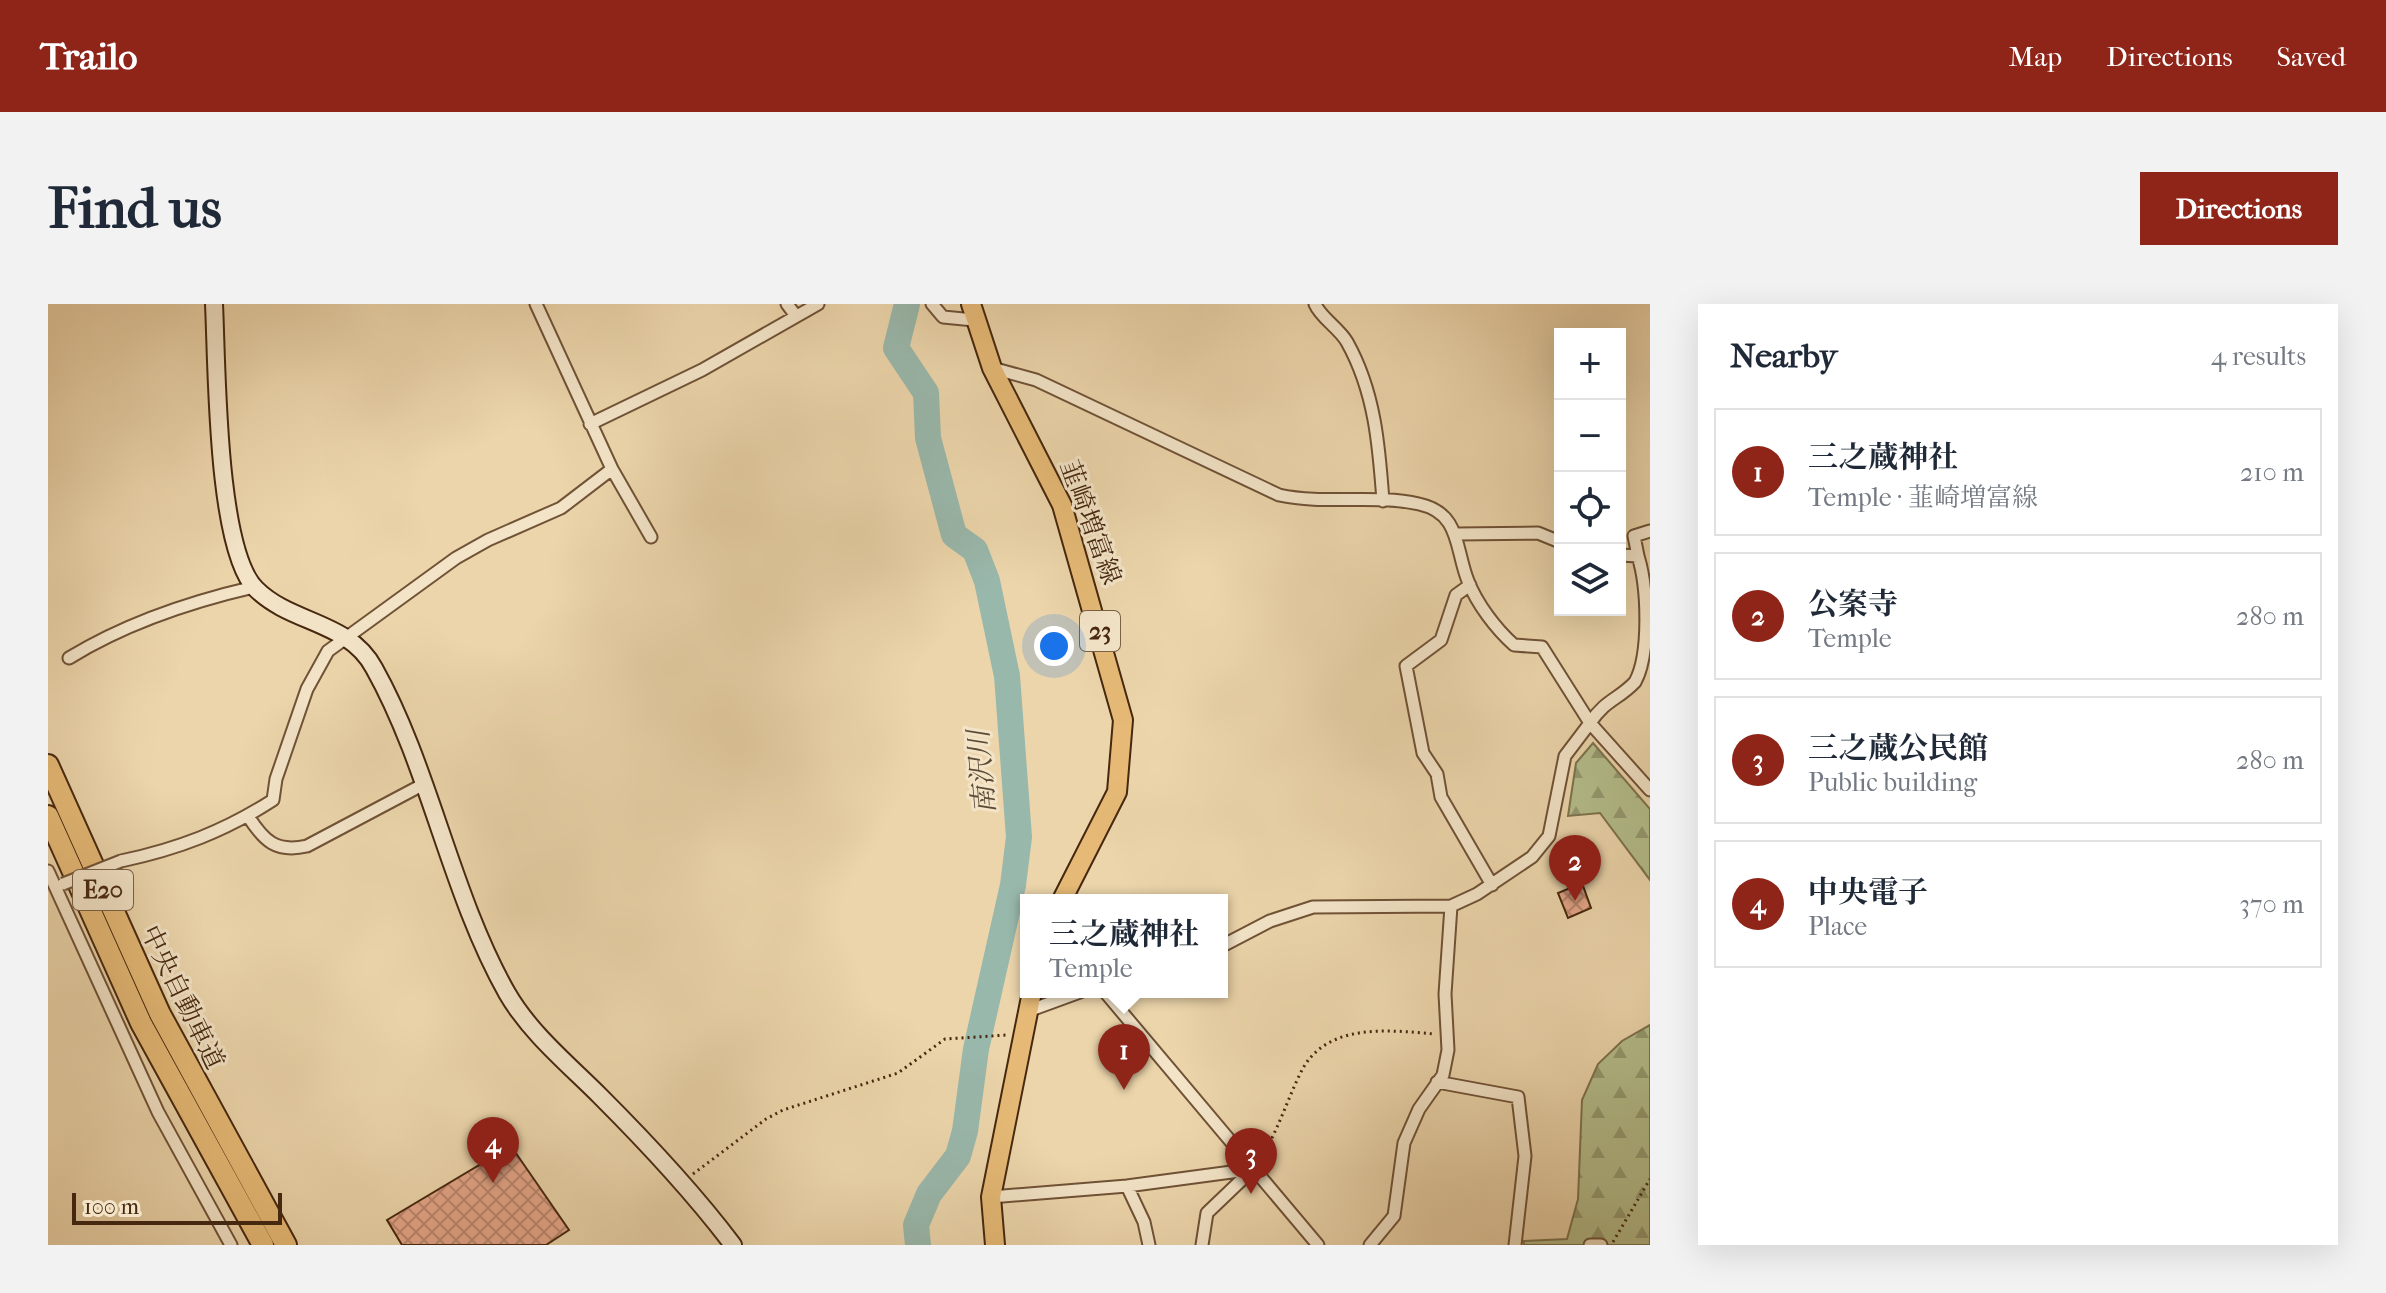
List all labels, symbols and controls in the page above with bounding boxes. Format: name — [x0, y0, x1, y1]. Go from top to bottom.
text: Trailo — [40, 34, 137, 79]
text: Map — [2009, 40, 2062, 73]
text: Directions — [2106, 40, 2233, 73]
text: Saved — [2277, 40, 2346, 73]
button: Directions — [2140, 172, 2338, 245]
text: Find us — [48, 176, 222, 241]
map controls — [1554, 328, 1626, 616]
button: + — [1554, 328, 1626, 400]
text: Nearby — [1730, 336, 1837, 376]
text: 4 results — [2211, 341, 2306, 372]
button: − — [1554, 400, 1626, 472]
text: 三之蔵神社 — [1808, 440, 1958, 475]
street label: 韮崎増富線 — [1054, 456, 1127, 589]
text: 1 — [1753, 457, 1763, 488]
text: 210 m — [2240, 457, 2304, 488]
button: locate — [1554, 472, 1626, 544]
text: Temple · 韮崎増富線 — [1808, 482, 2038, 513]
button: layers — [1554, 544, 1626, 616]
text: 公案寺 — [1808, 587, 1898, 622]
text: 2 — [1751, 601, 1765, 632]
text: 280 m — [2236, 601, 2304, 632]
road number: 23 — [1080, 611, 1120, 651]
text: Temple — [1808, 623, 1892, 654]
your location — [1034, 626, 1074, 666]
water label: 南沢川 — [961, 726, 1002, 815]
text: 三之蔵公民館 — [1808, 731, 1988, 766]
text: 3 — [1753, 745, 1763, 776]
text: 280 m — [2236, 745, 2304, 776]
text: Public building — [1808, 767, 1977, 798]
pin: 2 — [1549, 835, 1601, 901]
road number: E20 — [73, 870, 133, 910]
text: 中央電子 — [1808, 875, 1928, 910]
text: 4 — [1750, 889, 1766, 920]
text: 370 m — [2239, 889, 2304, 920]
popup — [1020, 894, 1228, 998]
text: Place — [1808, 911, 1867, 942]
text: 三之蔵神社 — [1049, 917, 1199, 952]
street label: 中央自動車道 — [134, 920, 231, 1074]
text: Temple — [1049, 953, 1133, 984]
pin: 1 — [1098, 1024, 1150, 1090]
pin: 4 — [467, 1117, 519, 1183]
pin: 3 — [1225, 1128, 1277, 1194]
scale bar — [72, 1189, 282, 1225]
text: 100 m — [84, 1194, 139, 1220]

